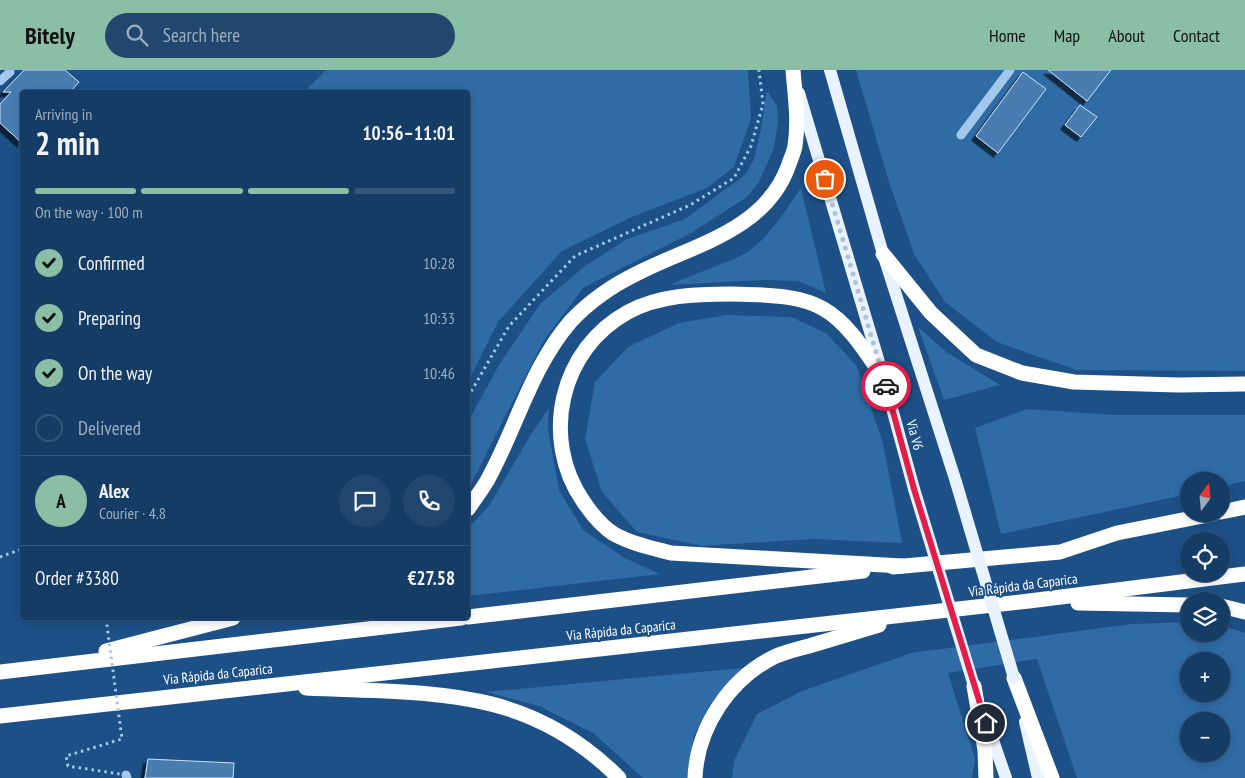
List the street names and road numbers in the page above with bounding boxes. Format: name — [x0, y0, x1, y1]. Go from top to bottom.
street label: Via V6 — [902, 417, 928, 452]
street label: Via Rápida da Caparica — [966, 569, 1079, 601]
street label: Via Rápida da Caparica — [564, 615, 677, 645]
street label: Via Rápida da Caparica — [161, 659, 274, 689]

